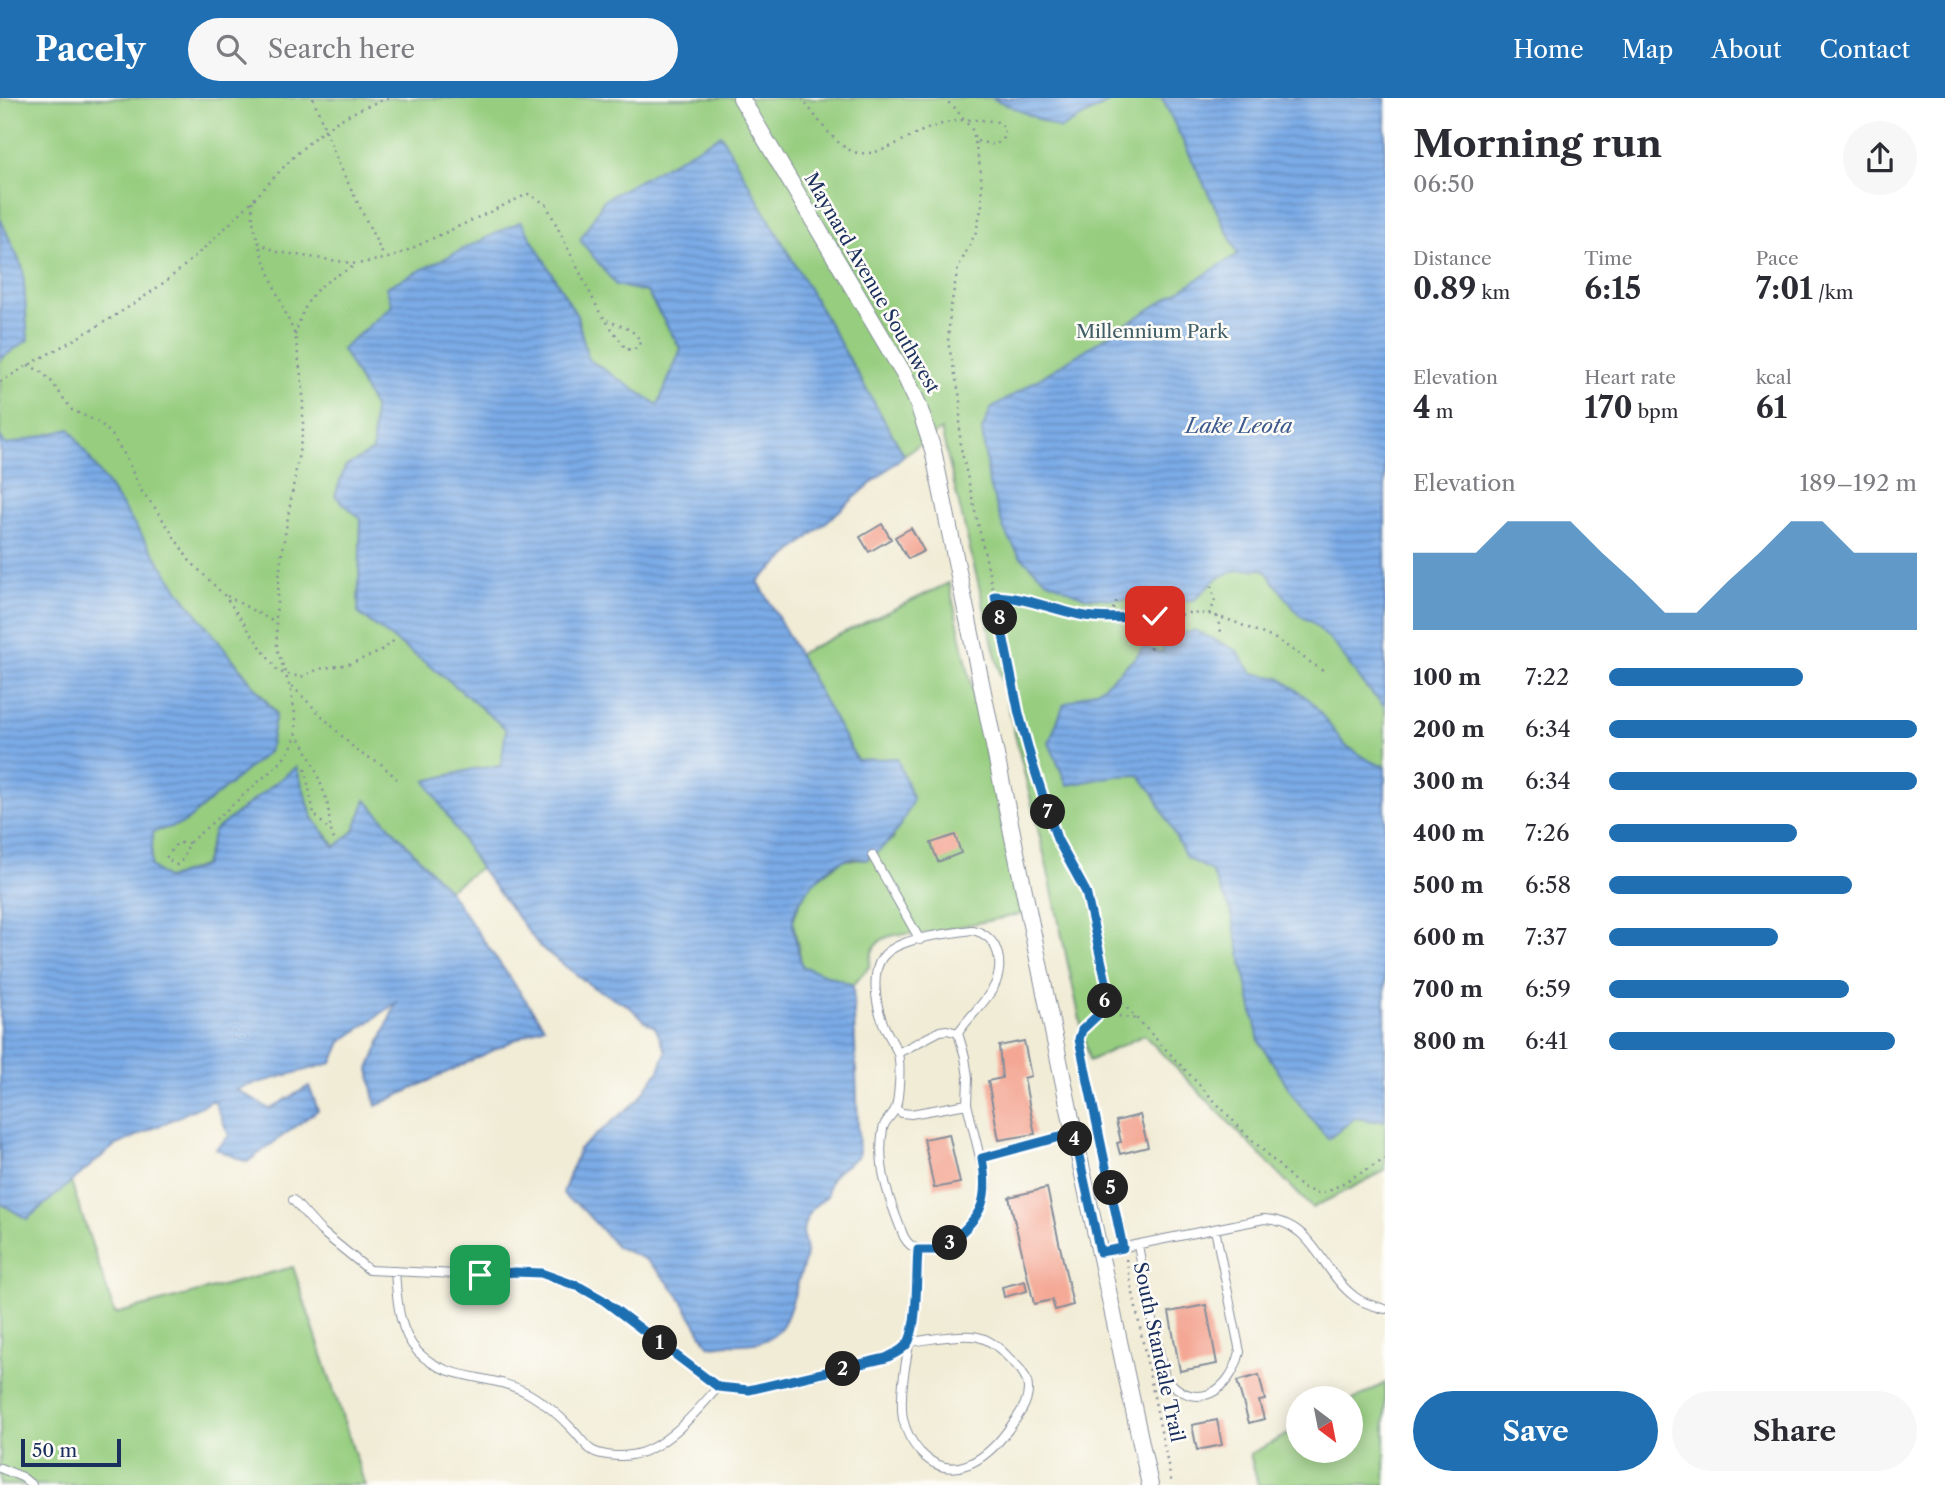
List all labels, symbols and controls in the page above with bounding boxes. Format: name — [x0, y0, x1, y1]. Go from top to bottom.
search box — [188, 18, 678, 81]
text: Pacely — [35, 29, 146, 70]
icon: search — [212, 30, 250, 68]
text: Search here — [268, 33, 415, 65]
text: Home — [1513, 35, 1584, 64]
text: Map — [1622, 35, 1673, 64]
text: About — [1711, 35, 1782, 64]
text: Contact — [1820, 35, 1910, 64]
text: Morning run — [1413, 120, 1662, 167]
button: share — [1843, 121, 1917, 195]
street label: Maynard Avenue Southwest — [799, 169, 945, 398]
text: 06:50 — [1413, 170, 1475, 198]
text: Distance — [1413, 247, 1492, 270]
text: Time — [1584, 247, 1632, 270]
text: Pace — [1756, 247, 1799, 270]
text: 0.89 — [1413, 270, 1476, 307]
text: 6:15 — [1584, 270, 1641, 307]
text: 7:01 — [1756, 270, 1813, 307]
text: km — [1476, 281, 1510, 304]
text: /km — [1813, 281, 1853, 304]
park label: Millennium Park — [1076, 320, 1229, 343]
text: Elevation — [1413, 366, 1498, 389]
text: Heart rate — [1584, 366, 1676, 389]
text: kcal — [1756, 366, 1792, 389]
text: 4 — [1413, 389, 1431, 426]
text: 170 — [1584, 389, 1633, 426]
text: 61 — [1756, 389, 1787, 426]
text: m — [1431, 400, 1454, 423]
text: bpm — [1633, 400, 1679, 423]
water label: Lake Leota — [1183, 413, 1293, 438]
text: Elevation — [1413, 469, 1516, 497]
text: 189–192 m — [1799, 469, 1917, 497]
pin — [1125, 586, 1185, 646]
icon: check — [1136, 597, 1174, 635]
pin: 8 — [982, 601, 1018, 636]
text: 8 — [994, 606, 1005, 629]
text: 100 m — [1413, 663, 1481, 691]
text: 7:22 — [1525, 663, 1569, 691]
text: 200 m — [1413, 715, 1485, 743]
text: 6:34 — [1525, 715, 1571, 743]
text: 300 m — [1413, 767, 1484, 795]
text: 6:34 — [1525, 767, 1571, 795]
pin: 7 — [1030, 794, 1066, 830]
text: 7 — [1043, 800, 1052, 823]
text: 400 m — [1413, 819, 1485, 847]
text: 7:26 — [1525, 819, 1569, 847]
text: 500 m — [1413, 871, 1484, 899]
text: 6:58 — [1525, 871, 1571, 899]
text: 600 m — [1413, 923, 1485, 951]
text: 7:37 — [1525, 923, 1567, 951]
text: 700 m — [1413, 975, 1483, 1003]
text: 6:59 — [1525, 975, 1571, 1003]
pin: 6 — [1088, 984, 1122, 1018]
text: 6 — [1099, 989, 1110, 1012]
text: 800 m — [1413, 1027, 1485, 1055]
text: 6:41 — [1525, 1027, 1568, 1055]
pin: 4 — [1058, 1122, 1092, 1156]
text: 4 — [1069, 1127, 1080, 1150]
pin: 5 — [1094, 1170, 1128, 1206]
text: 5 — [1105, 1176, 1116, 1199]
pin: 3 — [932, 1226, 968, 1260]
text: 3 — [944, 1231, 955, 1254]
pin — [450, 1245, 510, 1305]
icon: arrive — [461, 1256, 499, 1294]
street label: South Standale Trail — [1129, 1260, 1189, 1444]
pin: 1 — [642, 1326, 678, 1360]
text: 1 — [655, 1331, 664, 1354]
pin: 2 — [826, 1352, 860, 1386]
text: 2 — [837, 1357, 848, 1380]
north arrow — [1286, 1386, 1363, 1463]
map controls — [1286, 1386, 1363, 1463]
button: Save — [1413, 1391, 1658, 1471]
button: Share — [1672, 1391, 1917, 1471]
scale bar — [21, 1436, 121, 1468]
text: 50 m — [32, 1439, 77, 1462]

